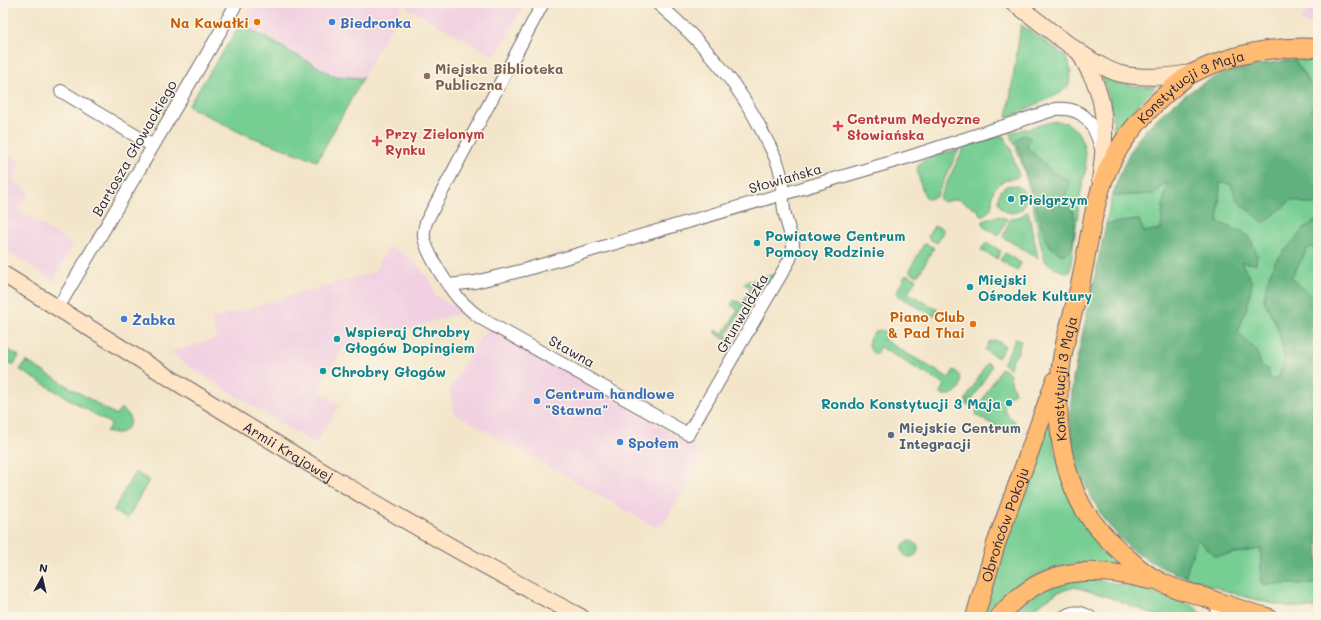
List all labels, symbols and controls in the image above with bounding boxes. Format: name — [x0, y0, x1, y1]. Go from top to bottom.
place label: Na Kawałki — [170, 13, 249, 32]
place label: Biedronka — [340, 13, 412, 32]
marker: Na Kawałki — [252, 17, 262, 27]
marker: Biedronka — [327, 17, 337, 27]
street label: Konstytucji 3 Maja — [1132, 45, 1246, 127]
place label: Miejska Biblioteka Publiczna — [435, 59, 564, 94]
marker: Miejska Biblioteka Publiczna — [422, 71, 432, 81]
street label: Bartosza Głowackiego — [87, 76, 181, 220]
place label: Centrum Medyczne Słowiańska — [847, 109, 980, 144]
marker: Centrum Medyczne Słowiańska — [832, 120, 844, 132]
place label: Przy Zielonym Rynku — [385, 124, 484, 159]
marker: Przy Zielonym Rynku — [372, 136, 382, 146]
street label: Słowiańska — [746, 159, 824, 197]
place label: Pielgrzym — [1019, 190, 1088, 209]
marker: Pielgrzym — [1006, 194, 1016, 204]
place label: Powiatowe Centrum Pomocy Rodzinie — [765, 226, 905, 261]
marker: Powiatowe Centrum Pomocy Rodzinie — [752, 238, 762, 248]
street label: Grunwaldzka — [712, 270, 772, 356]
place label: Miejski Ośrodek Kultury — [978, 270, 1093, 305]
marker: Miejski Ośrodek Kultury — [965, 282, 975, 292]
place label: Piano Club & Pad Thai — [888, 307, 965, 342]
place label: Żabka — [132, 310, 176, 329]
marker: Żabka — [119, 314, 129, 324]
street label: Konstytucji 3 Maja — [1049, 314, 1081, 443]
marker: Piano Club & Pad Thai — [968, 319, 978, 329]
place label: Wspieraj Chrobry Głogów Dopingiem — [345, 322, 475, 357]
street label: Stawna — [545, 331, 599, 371]
marker: Wspieraj Chrobry Głogów Dopingiem — [332, 334, 342, 344]
place label: Chrobry Głogów — [331, 362, 446, 381]
marker: Chrobry Głogów — [318, 366, 328, 376]
place label: Centrum handlowe "Stawna" — [545, 384, 675, 419]
place label: Rondo Konstytucji 3 Maja — [821, 394, 1001, 413]
marker: Centrum handlowe "Stawna" — [532, 396, 542, 406]
marker: Rondo Konstytucji 3 Maja — [1004, 398, 1014, 408]
street label: Armii Krajowej — [240, 416, 337, 486]
place label: Miejskie Centrum Integracji — [899, 418, 1021, 453]
marker: Miejskie Centrum Integracji — [886, 430, 896, 440]
place label: Społem — [628, 433, 679, 452]
marker: Społem — [615, 437, 625, 447]
street label: Obrońców Pokoju — [976, 465, 1033, 584]
north arrow — [22, 558, 62, 598]
text: N — [38, 560, 49, 576]

